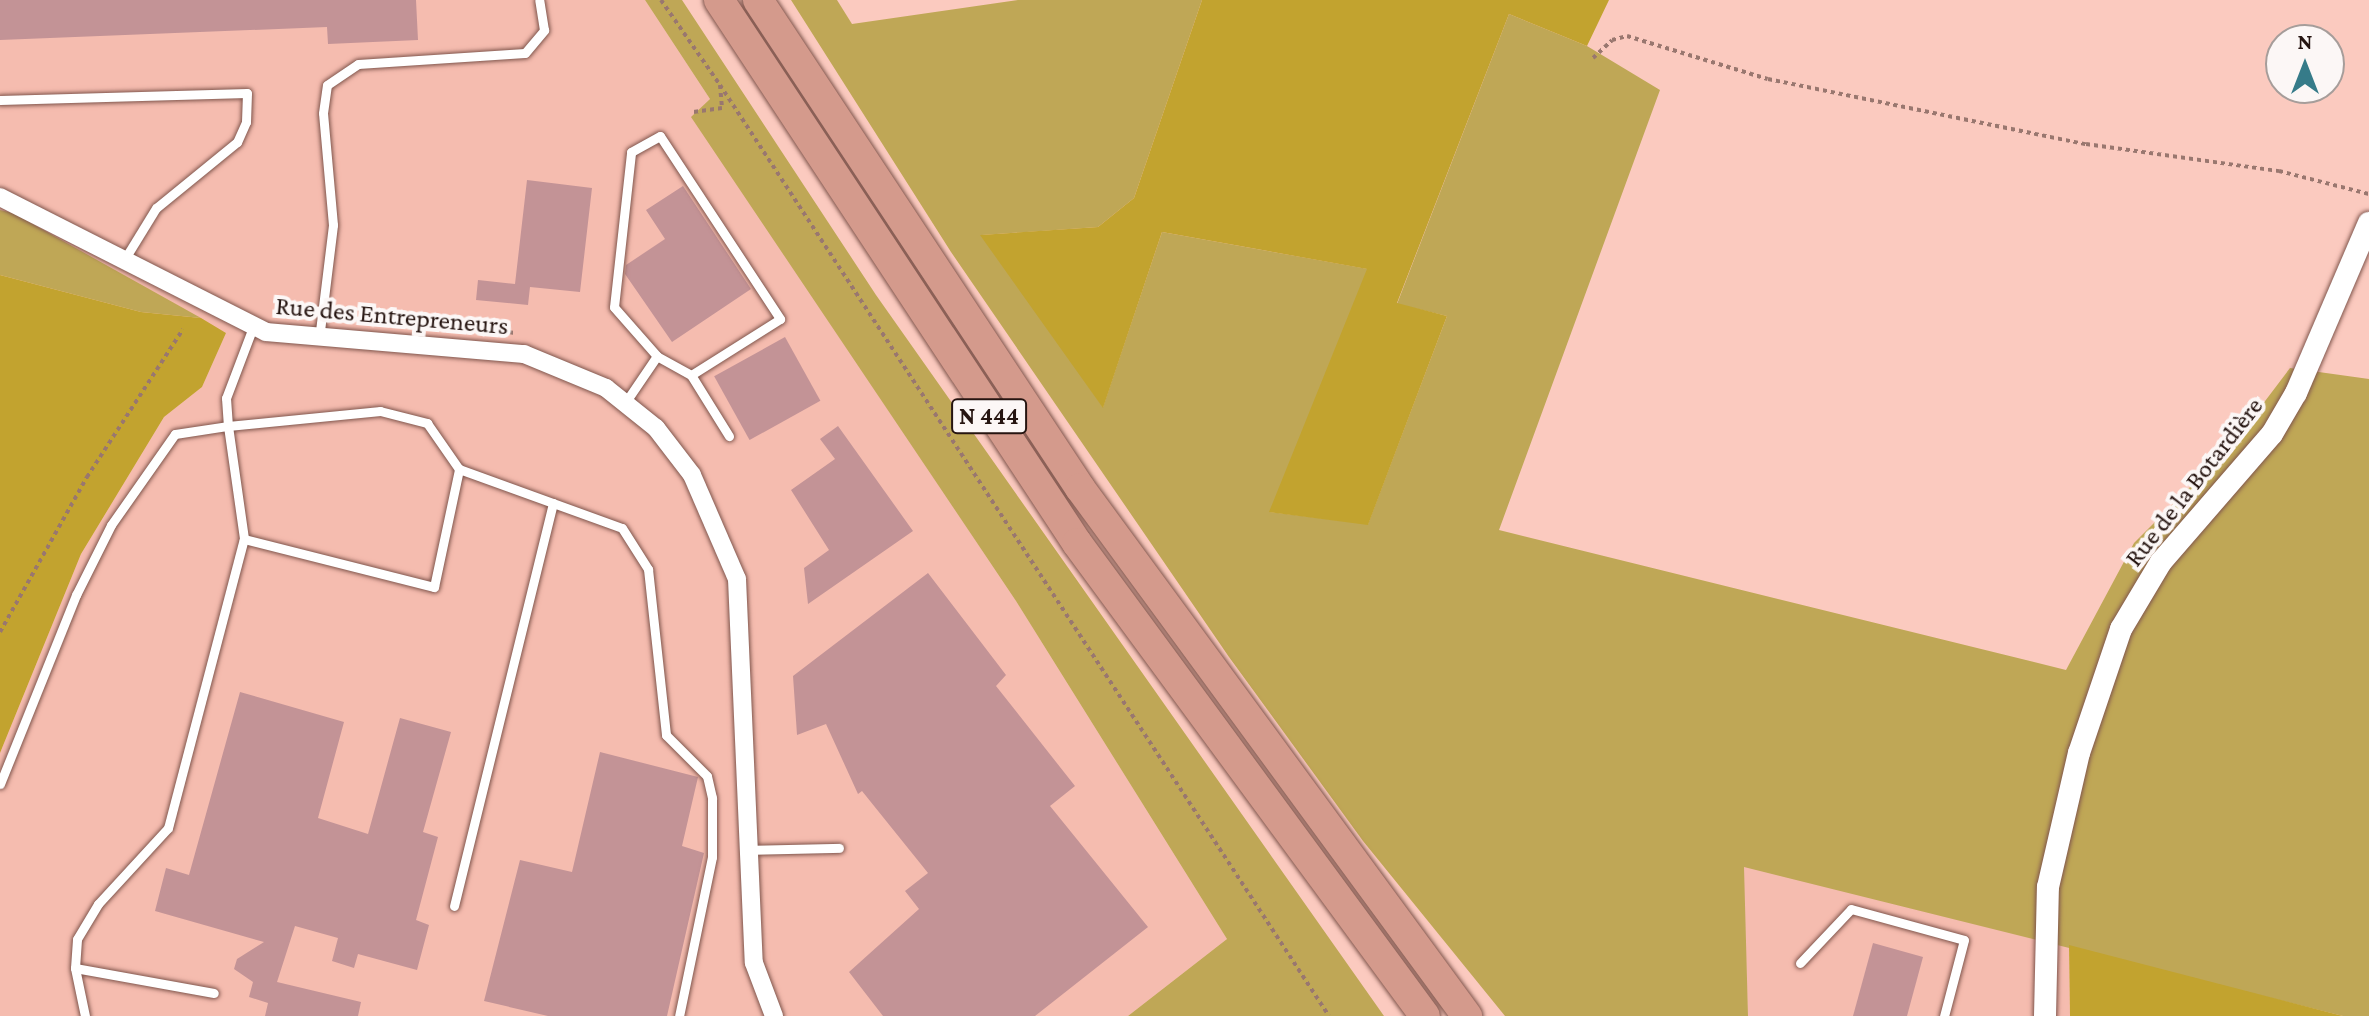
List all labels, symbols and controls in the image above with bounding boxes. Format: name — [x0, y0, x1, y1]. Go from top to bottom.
north arrow — [2265, 24, 2345, 104]
text: N — [2298, 29, 2313, 54]
street label: Rue des Entrepreneurs — [274, 290, 510, 342]
street label: Rue de la Botardière — [2118, 391, 2270, 573]
road number: N 444 — [951, 396, 1027, 436]

